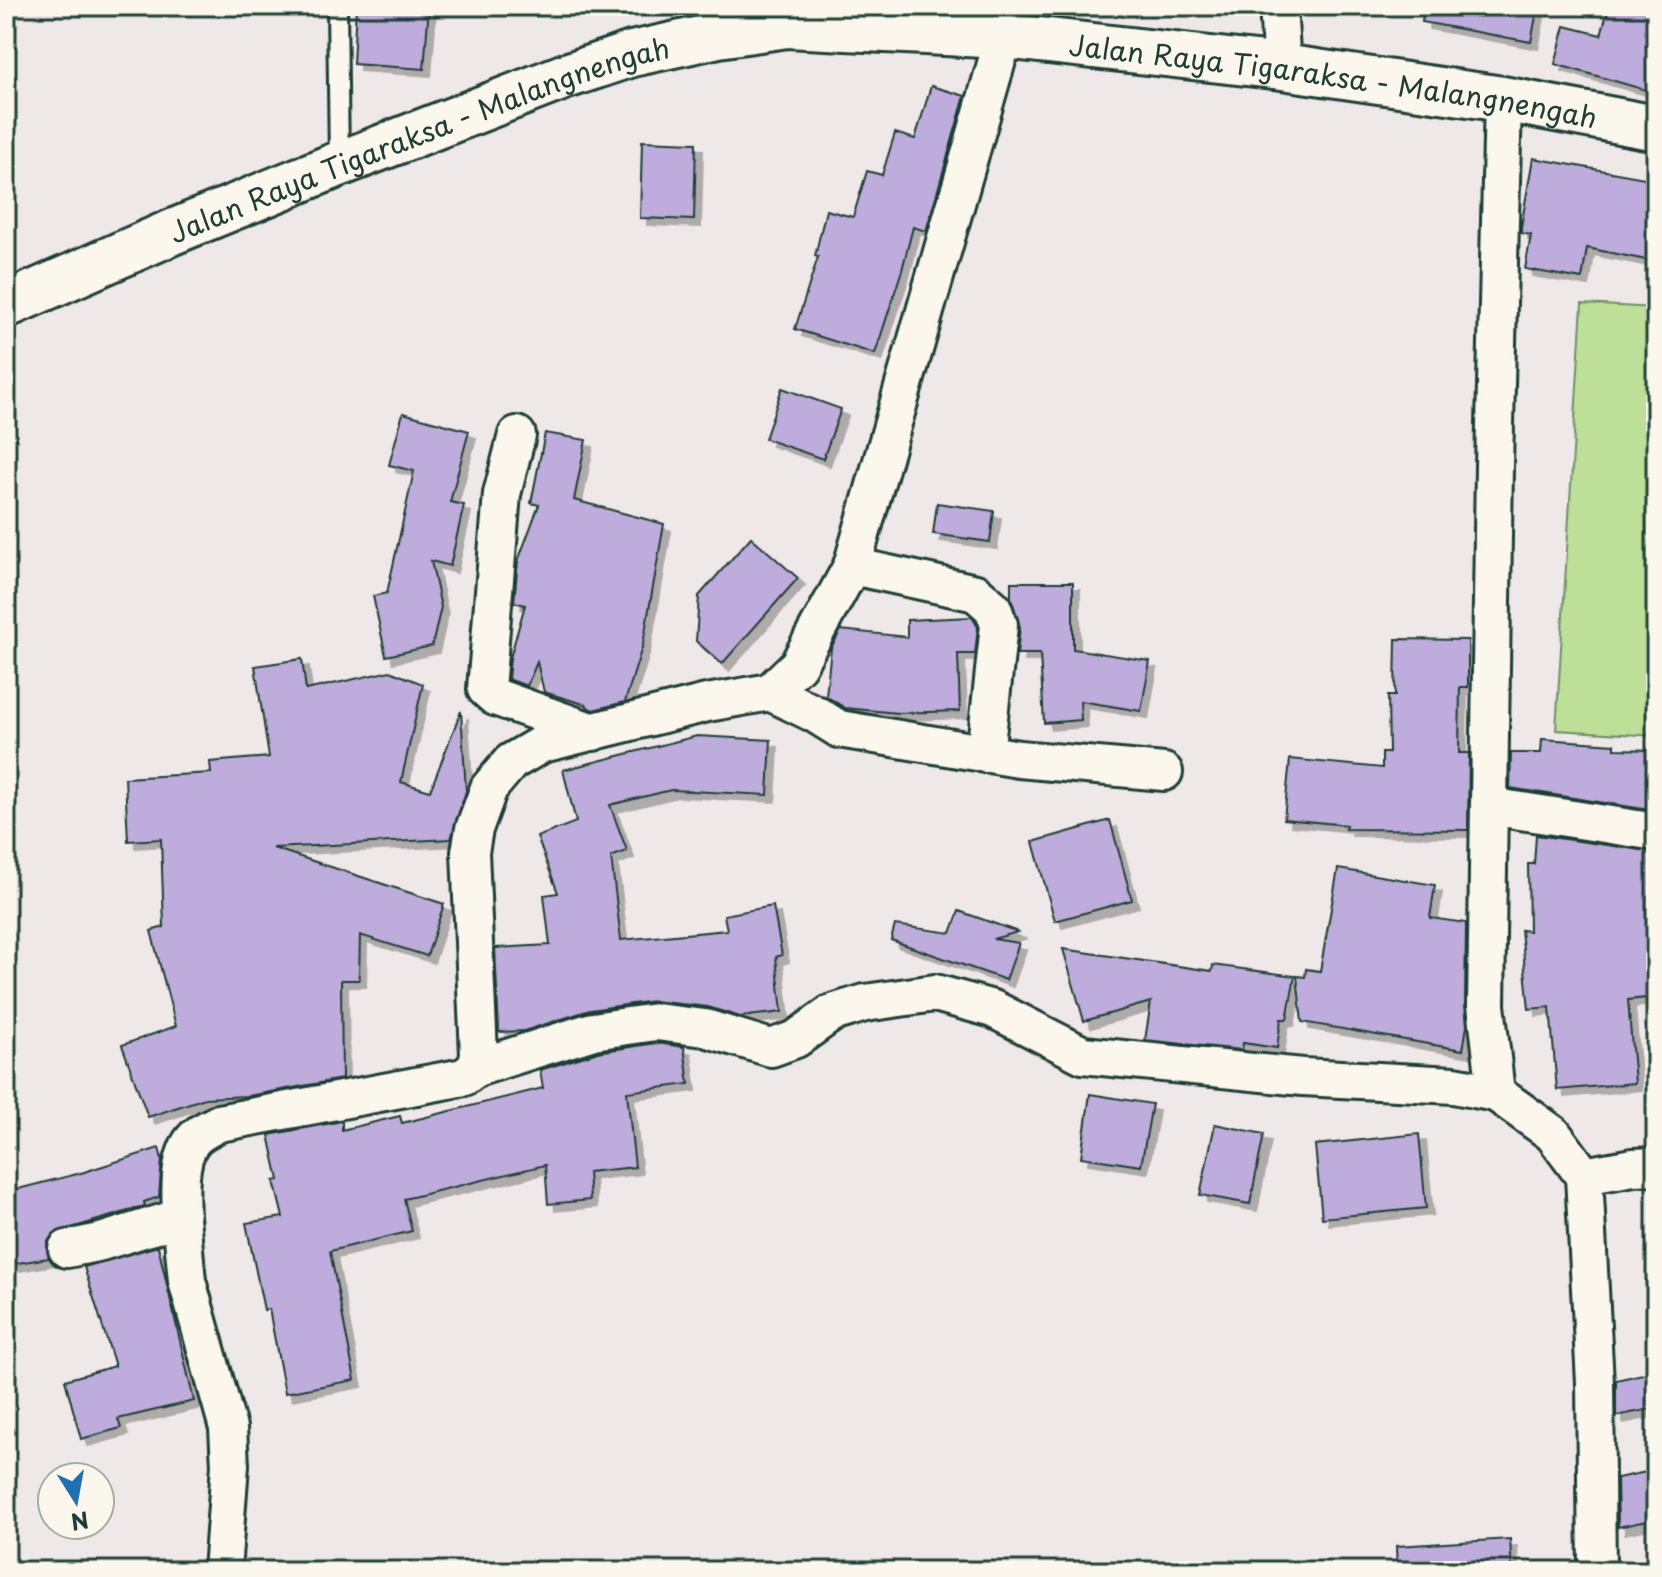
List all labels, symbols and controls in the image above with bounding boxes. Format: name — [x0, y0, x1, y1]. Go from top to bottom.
street label: Jalan Raya Tigaraksa - Malangnengah — [1067, 22, 1601, 138]
street label: Jalan Raya Tigaraksa - Malangnengah — [162, 25, 674, 253]
north arrow — [36, 1461, 116, 1541]
text: N — [68, 1504, 92, 1540]

